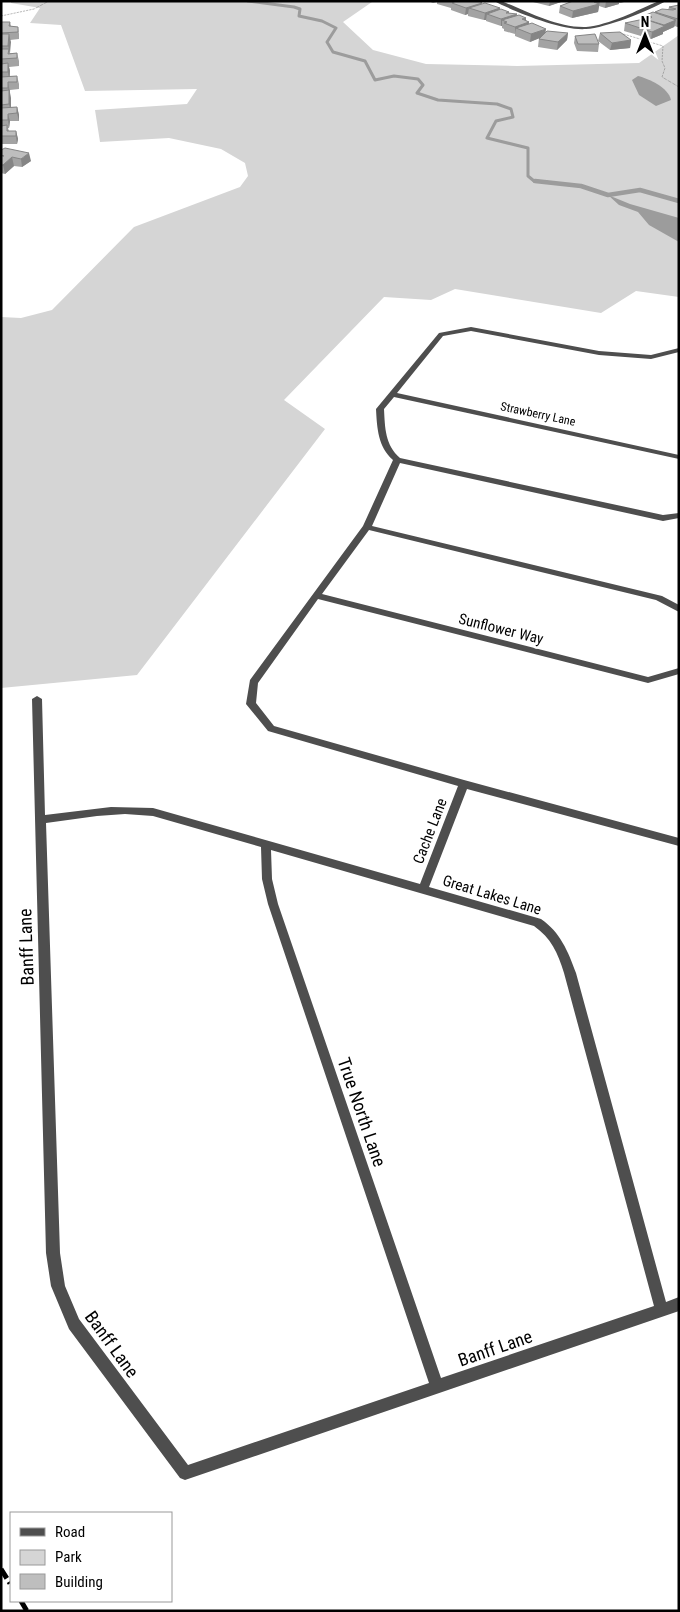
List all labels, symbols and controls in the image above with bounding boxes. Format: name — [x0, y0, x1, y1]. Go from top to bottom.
north arrow — [620, 10, 670, 60]
text: N — [641, 14, 649, 30]
street label: Strawberry Lane — [499, 399, 577, 429]
street label: Sunflower Way — [457, 610, 545, 648]
street label: Cache Lane — [409, 796, 451, 866]
street label: Great Lakes Lane — [440, 871, 544, 919]
street label: Banff Lane — [14, 908, 38, 986]
street label: True North Lane — [334, 1055, 390, 1169]
street label: Banff Lane — [81, 1307, 143, 1381]
street label: Banff Lane — [455, 1326, 535, 1370]
legend — [10, 1512, 172, 1602]
text: Road — [55, 1523, 85, 1541]
text: Park — [55, 1548, 82, 1566]
text: Building — [55, 1573, 103, 1591]

